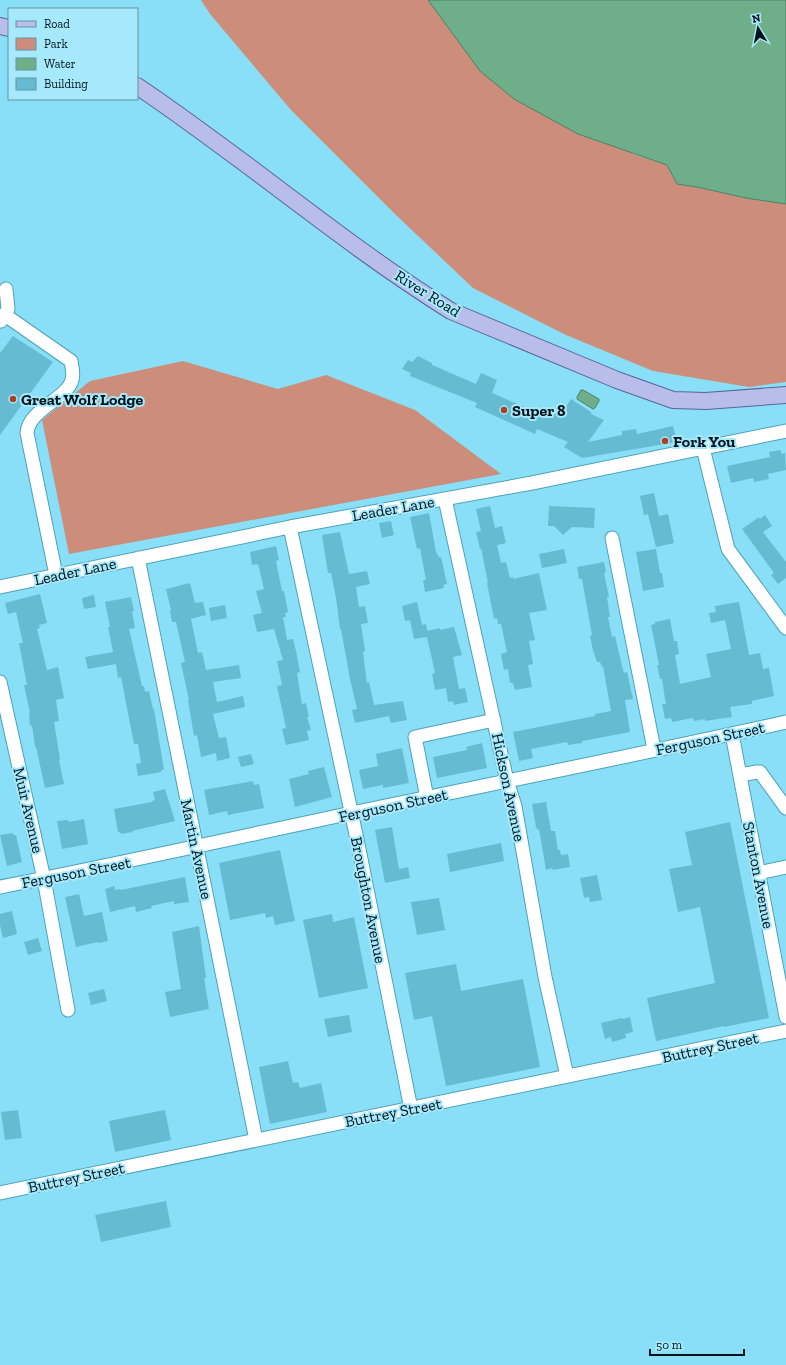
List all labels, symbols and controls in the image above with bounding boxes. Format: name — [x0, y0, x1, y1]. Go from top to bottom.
legend — [8, 8, 138, 100]
north arrow — [738, 8, 778, 48]
text: N — [751, 11, 762, 26]
text: Road — [44, 17, 70, 31]
text: Park — [44, 37, 69, 51]
text: Water — [44, 57, 76, 71]
text: Building — [44, 77, 88, 91]
street label: River Road — [391, 266, 464, 321]
place label: Great Wolf Lodge — [21, 390, 144, 409]
marker: Great Wolf Lodge — [8, 394, 18, 404]
place label: Super 8 — [512, 401, 566, 420]
marker: Super 8 — [499, 405, 509, 415]
place label: Fork You — [673, 432, 736, 451]
marker: Fork You — [660, 436, 670, 446]
street label: Leader Lane — [350, 492, 436, 525]
street label: Leader Lane — [32, 554, 118, 589]
street label: Ferguson Street — [654, 718, 766, 759]
street label: Hickson Avenue — [488, 731, 529, 843]
street label: Muir Avenue — [9, 765, 48, 855]
street label: Ferguson Street — [337, 785, 449, 826]
street label: Martin Avenue — [177, 797, 216, 901]
street label: Stanton Avenue — [739, 820, 778, 930]
street label: Broughton Avenue — [347, 835, 390, 965]
street label: Ferguson Street — [20, 853, 132, 892]
street label: Buttrey Street — [660, 1028, 760, 1067]
street label: Buttrey Street — [343, 1094, 443, 1131]
street label: Buttrey Street — [26, 1158, 126, 1197]
scale bar — [650, 1331, 744, 1357]
text: 50 m — [656, 1338, 683, 1352]

